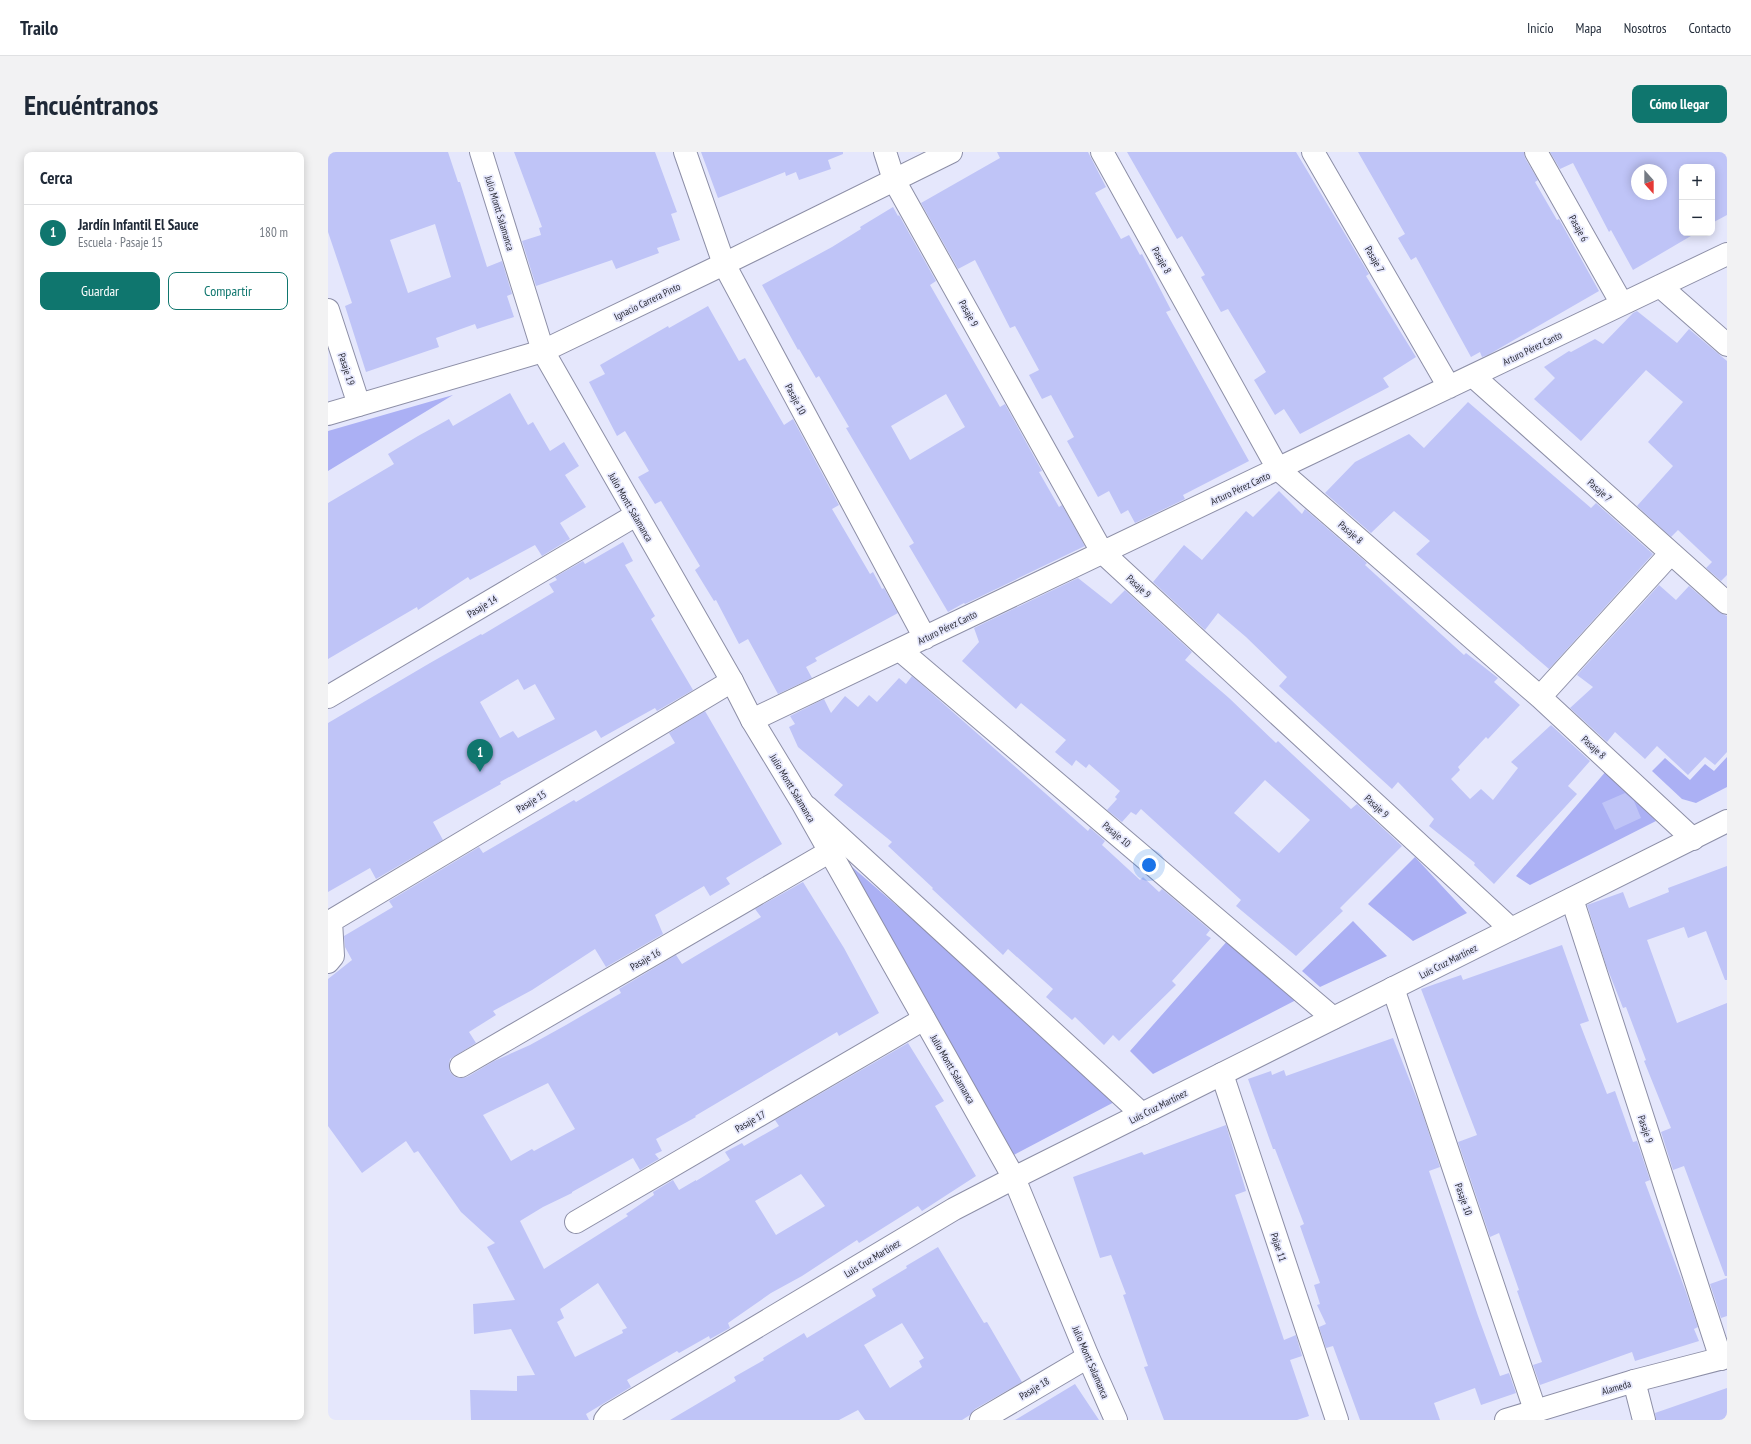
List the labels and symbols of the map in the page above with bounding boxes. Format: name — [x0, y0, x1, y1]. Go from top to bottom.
north arrow — [1631, 164, 1667, 200]
street label: Julio Montt Salamanca — [482, 173, 517, 252]
street label: Pasaje 6 — [1566, 213, 1591, 244]
street label: Pasaje 7 — [1362, 244, 1387, 275]
street label: Pasaje 8 — [1149, 245, 1174, 276]
street label: Ignacio Carrera Pinto — [612, 280, 683, 323]
street label: Pasaje 9 — [956, 298, 981, 329]
street label: Arturo Pérez Canto — [1500, 328, 1564, 368]
street label: Pasaje 19 — [335, 351, 358, 387]
street label: Pasaje 10 — [782, 382, 809, 417]
street label: Arturo Pérez Canto — [1208, 469, 1272, 508]
street label: Julio Montt Salamanca — [605, 470, 656, 544]
street label: Pasaje 7 — [1585, 476, 1615, 505]
street label: Pasaje 8 — [1336, 518, 1366, 547]
street label: Pasaje 9 — [1124, 572, 1154, 601]
street label: Pasaje 14 — [465, 592, 500, 621]
street label: Arturo Pérez Canto — [915, 607, 979, 647]
street label: Pasaje 8 — [1579, 733, 1609, 762]
pin: 1 — [467, 739, 493, 772]
street label: Julio Montt Salamanca — [767, 751, 818, 825]
street label: Pasaje 15 — [514, 787, 549, 816]
street label: Pasaje 9 — [1362, 792, 1392, 821]
street label: Pasaje 10 — [1100, 819, 1134, 850]
your location — [1139, 855, 1159, 875]
street label: Luis Cruz Martínez — [1417, 941, 1480, 982]
street label: Pasaje 16 — [628, 945, 663, 973]
street label: Julio Montt Salamanca — [927, 1032, 978, 1106]
street label: Luis Cruz Martínez — [1127, 1086, 1190, 1127]
street label: Pasaje 17 — [733, 1108, 768, 1135]
street label: Pasaje 9 — [1635, 1114, 1656, 1145]
street label: Pasaje 10 — [1452, 1181, 1475, 1217]
street label: Pajae 11 — [1268, 1231, 1289, 1263]
street label: Luis Cruz Martínez — [842, 1236, 903, 1280]
street label: Julio Montt Salamanca — [1069, 1323, 1112, 1400]
street label: Pasaje 18 — [1017, 1374, 1052, 1403]
street label: Alameda — [1600, 1377, 1632, 1398]

